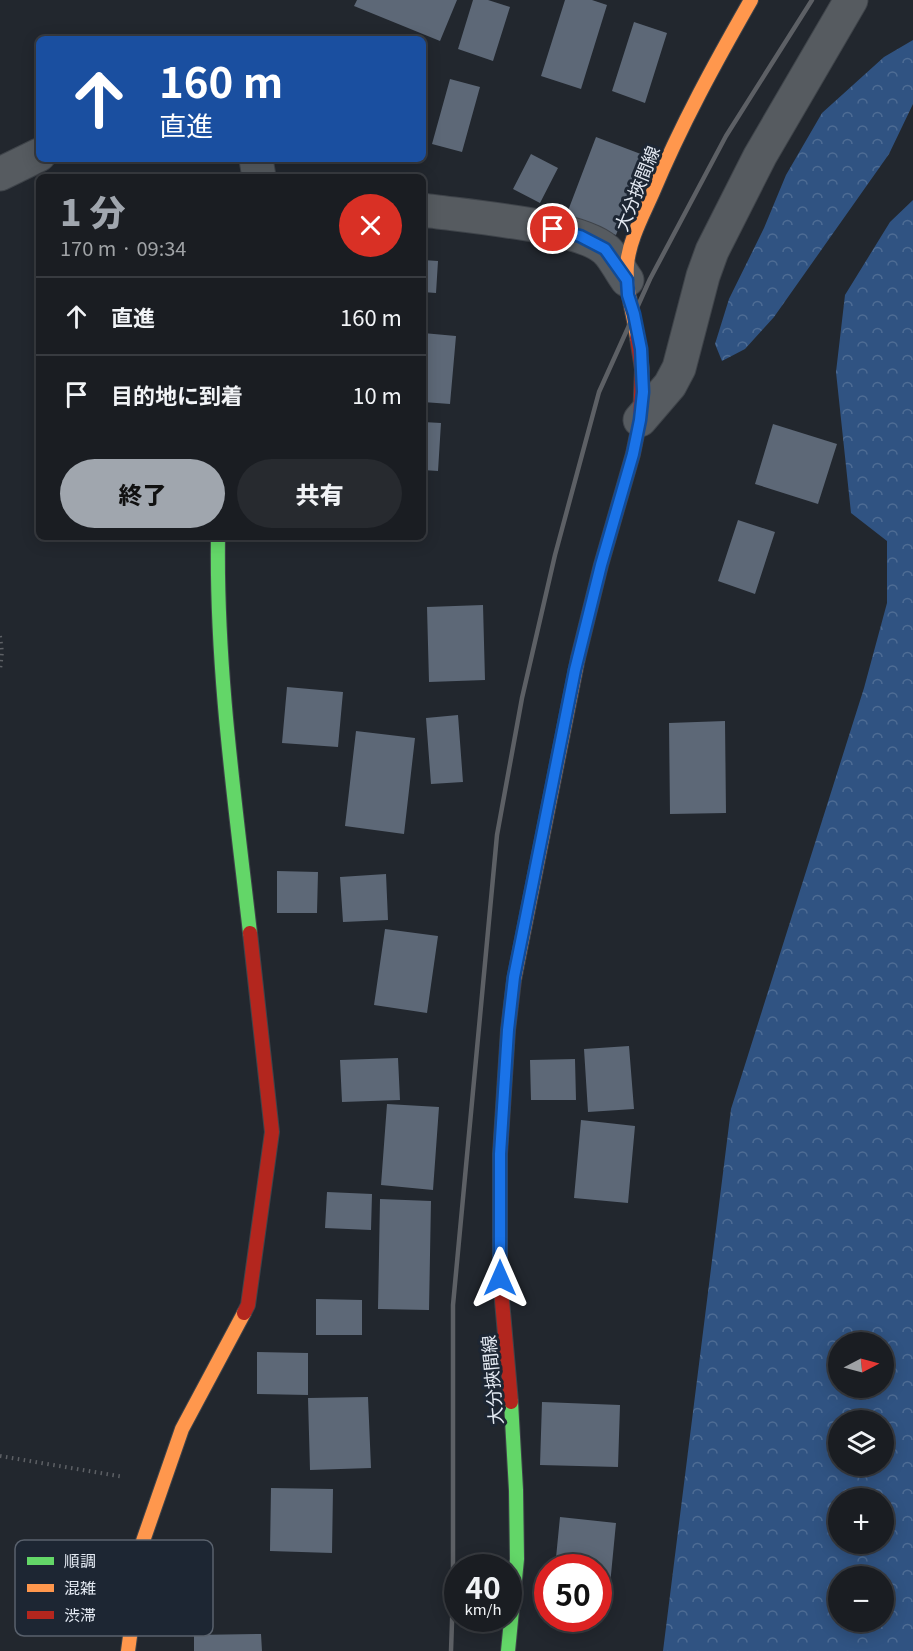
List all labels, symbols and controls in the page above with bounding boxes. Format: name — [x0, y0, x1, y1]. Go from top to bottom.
text: 160 m — [159, 49, 283, 110]
icon: ahead — [60, 60, 138, 138]
text: 直進 — [159, 105, 213, 144]
street label: 大分挾間線 — [607, 141, 665, 235]
text: 1 分 — [60, 184, 126, 236]
button: close — [339, 194, 402, 257]
pin — [527, 203, 578, 254]
icon: arrive — [536, 212, 569, 245]
text: 170 m · 09:34 — [60, 233, 186, 262]
icon: ahead — [60, 300, 93, 333]
text: 直進 — [111, 300, 155, 332]
text: 160 m — [340, 300, 402, 332]
icon: arrive — [60, 378, 93, 411]
text: 目的地に到着 — [111, 378, 243, 410]
text: 10 m — [352, 378, 402, 410]
button: 終了 — [60, 459, 225, 528]
button: 共有 — [237, 459, 402, 528]
position arrow — [468, 1246, 532, 1310]
north arrow — [828, 1332, 894, 1398]
map controls — [828, 1332, 894, 1632]
street label: 大分挾間線 — [474, 1334, 508, 1426]
button: layers — [828, 1410, 894, 1476]
button: + — [828, 1488, 894, 1554]
legend — [15, 1540, 213, 1636]
text: 順調 — [64, 1548, 96, 1572]
speed limit sign: 50 — [534, 1554, 612, 1632]
text: 40 — [465, 1564, 501, 1608]
button: − — [828, 1566, 894, 1632]
text: 混雑 — [64, 1575, 96, 1599]
text: km/h — [464, 1598, 502, 1619]
text: 渋滞 — [64, 1602, 96, 1626]

